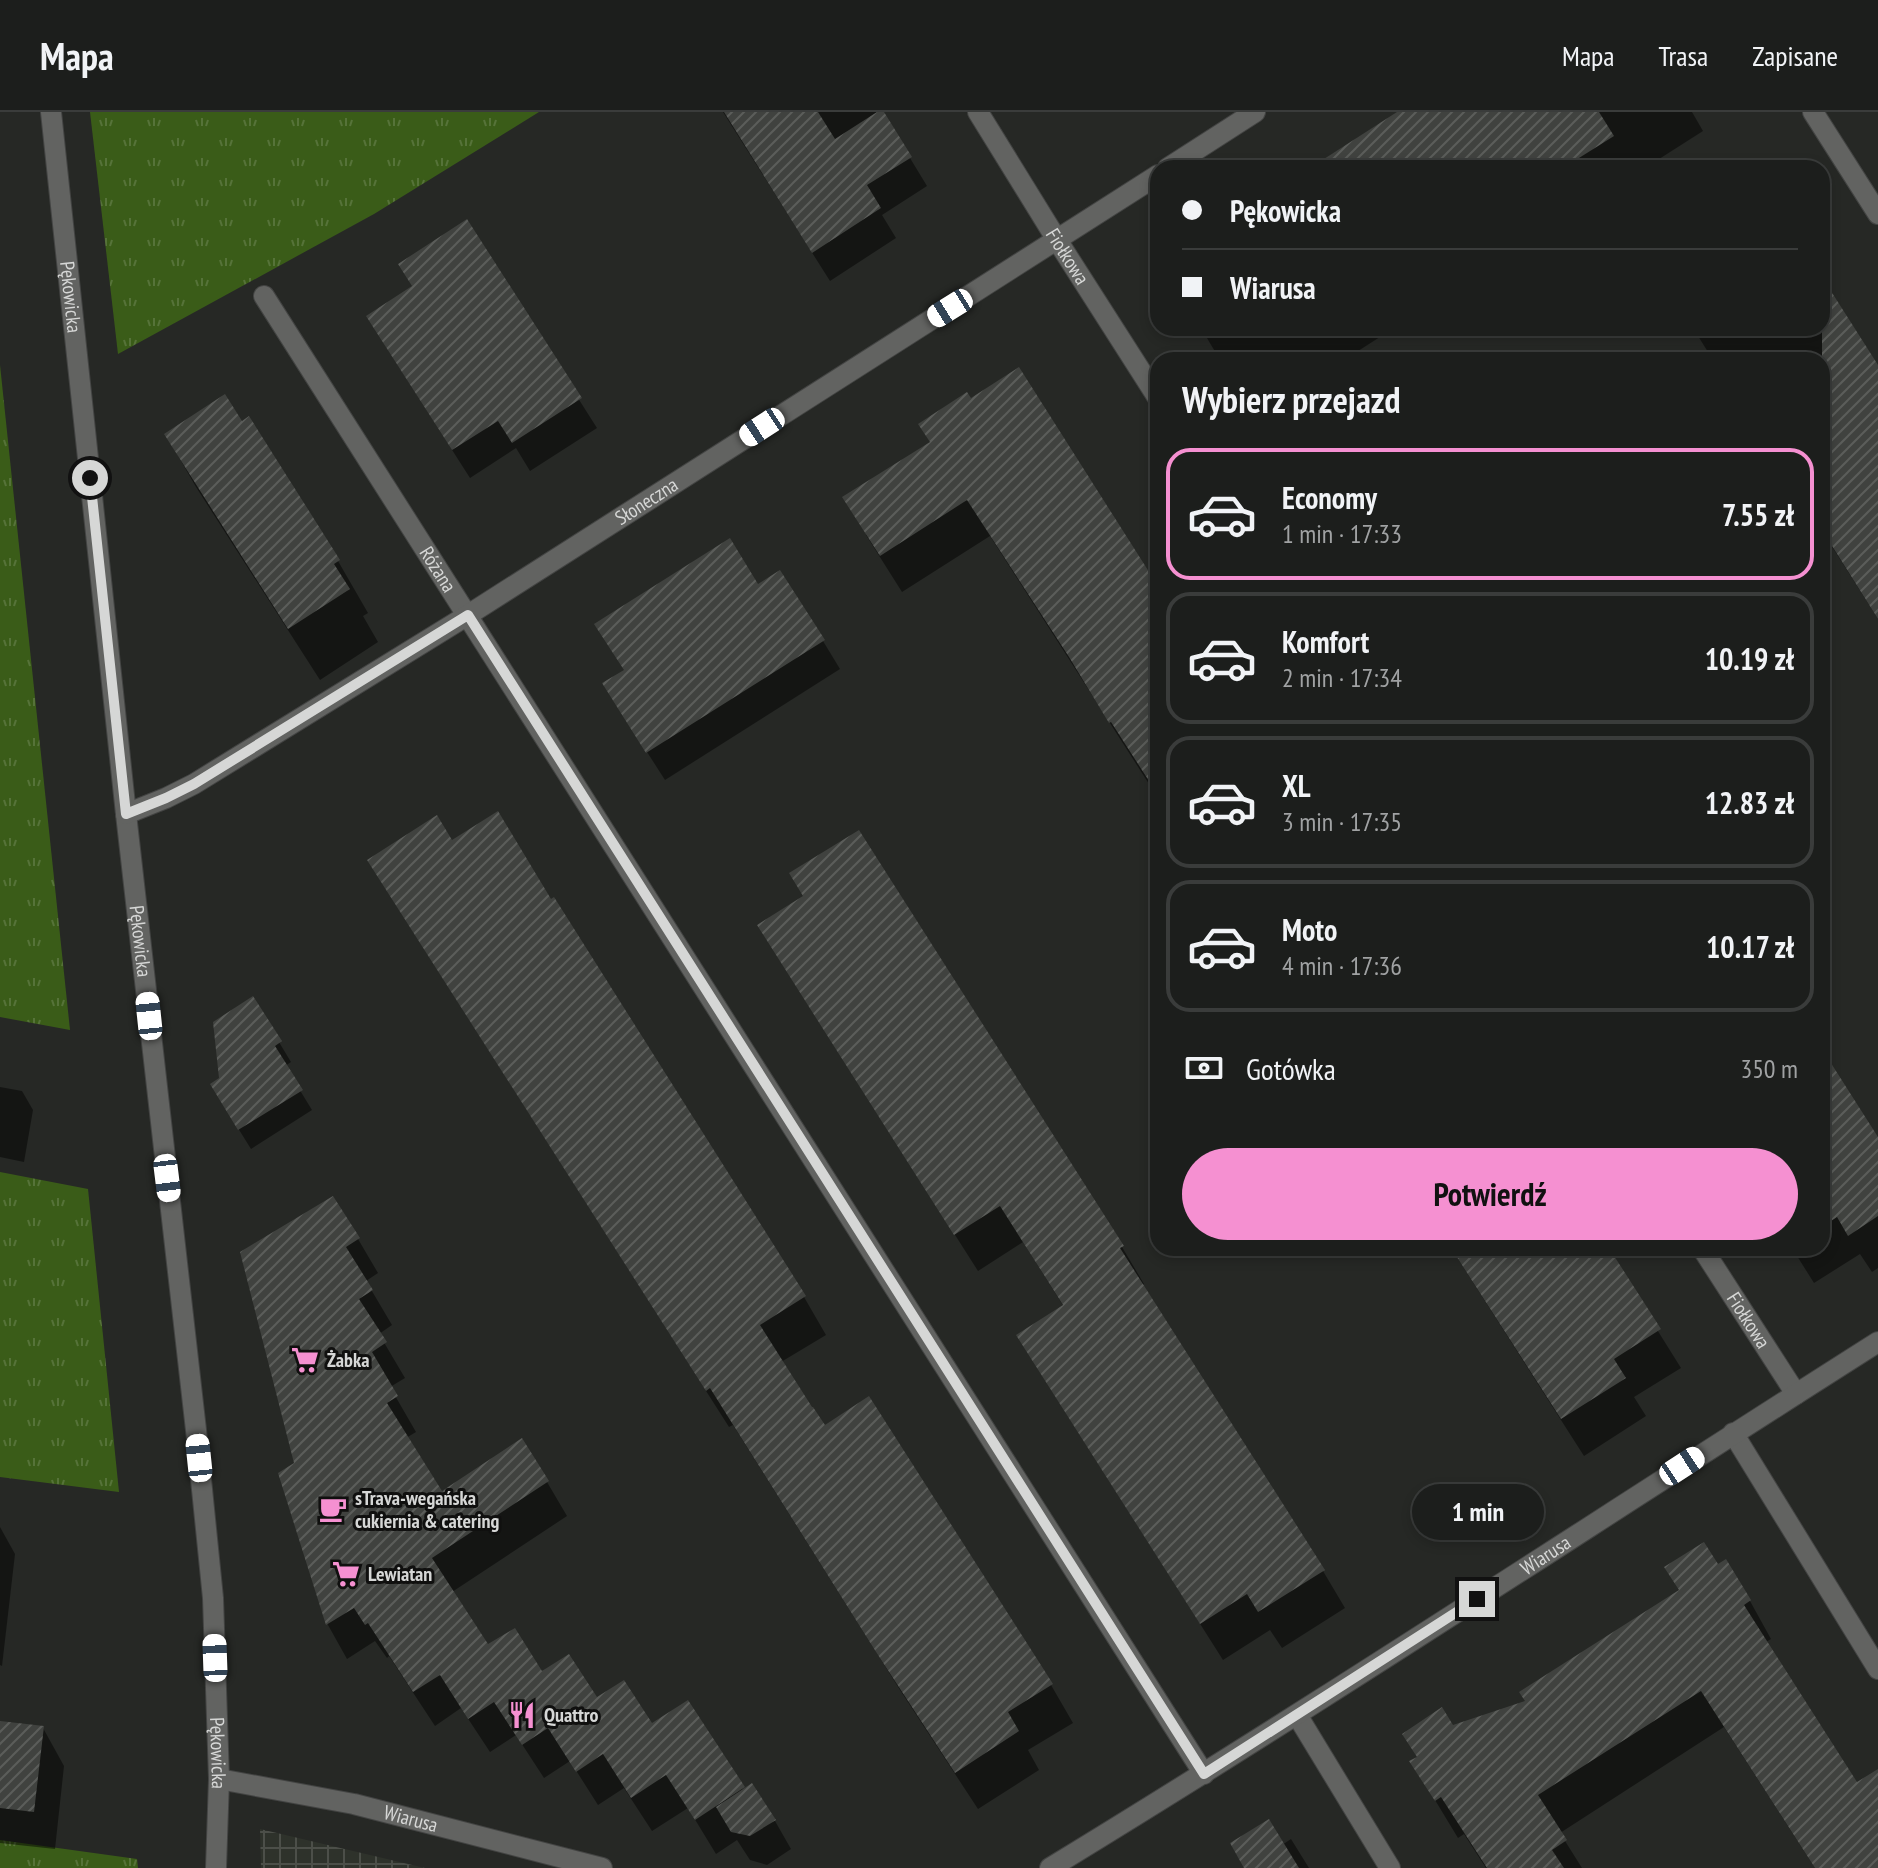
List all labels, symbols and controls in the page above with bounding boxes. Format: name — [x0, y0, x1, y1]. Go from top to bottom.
text: Mapa — [40, 31, 114, 80]
text: Mapa — [1562, 37, 1614, 74]
text: Trasa — [1658, 37, 1708, 74]
text: Zapisane — [1752, 37, 1838, 74]
text: Pękowicka — [1230, 191, 1341, 230]
street label: Fiołkowa — [1040, 224, 1095, 290]
street label: Pękowicka — [54, 260, 87, 334]
text: Wiarusa — [1230, 268, 1316, 307]
car — [923, 285, 977, 331]
text: Wybierz przejazd — [1182, 376, 1401, 423]
car — [735, 404, 789, 450]
route start — [72, 460, 108, 496]
street label: Słoneczna — [610, 471, 683, 531]
icon: car — [1186, 478, 1258, 550]
text: Economy — [1282, 478, 1377, 517]
text: 7.55 zł — [1722, 495, 1794, 534]
text: 1 min · 17:33 — [1282, 517, 1402, 550]
street label: Różana — [414, 542, 462, 597]
icon: car — [1186, 622, 1258, 694]
text: Komfort — [1282, 622, 1369, 661]
text: 10.19 zł — [1705, 639, 1794, 678]
text: 2 min · 17:34 — [1282, 661, 1402, 694]
icon: car — [1186, 766, 1258, 838]
text: XL — [1282, 766, 1311, 805]
text: 12.83 zł — [1705, 783, 1794, 822]
text: 3 min · 17:35 — [1282, 805, 1402, 838]
street label: Pękowicka — [123, 904, 157, 978]
icon: car — [1186, 910, 1258, 982]
text: Moto — [1282, 910, 1337, 949]
text: 10.17 zł — [1706, 927, 1794, 966]
text: 4 min · 17:36 — [1282, 949, 1402, 982]
car — [135, 991, 163, 1041]
icon: cash — [1182, 1046, 1226, 1090]
text: Gotówka — [1246, 1049, 1336, 1088]
text: 350 m — [1740, 1052, 1798, 1085]
button: Potwierdź — [1182, 1148, 1798, 1240]
car — [152, 1153, 182, 1203]
street label: Fiołkowa — [1721, 1287, 1776, 1353]
supermarket icon: Żabka — [290, 1345, 320, 1375]
place label: Żabka — [327, 1347, 369, 1373]
car — [185, 1433, 213, 1483]
car — [1655, 1443, 1709, 1489]
callout: 1 min — [1411, 1483, 1543, 1539]
place label: sTrava-wegańska cukiernia & catering — [355, 1485, 499, 1534]
cafe icon: sTrava-wegańska cukiernia & catering — [318, 1494, 348, 1524]
text: 1 min — [1452, 1495, 1504, 1528]
street label: Wiarusa — [1515, 1529, 1576, 1581]
supermarket icon: Lewiatan — [331, 1559, 361, 1589]
place label: Lewiatan — [368, 1561, 432, 1587]
route end — [1459, 1581, 1495, 1617]
car — [202, 1634, 228, 1682]
restaurant icon: Quattro — [507, 1700, 537, 1730]
place label: Quattro — [544, 1702, 599, 1728]
street label: Pękowicka — [204, 1717, 232, 1789]
street label: Wiarusa — [381, 1799, 441, 1838]

